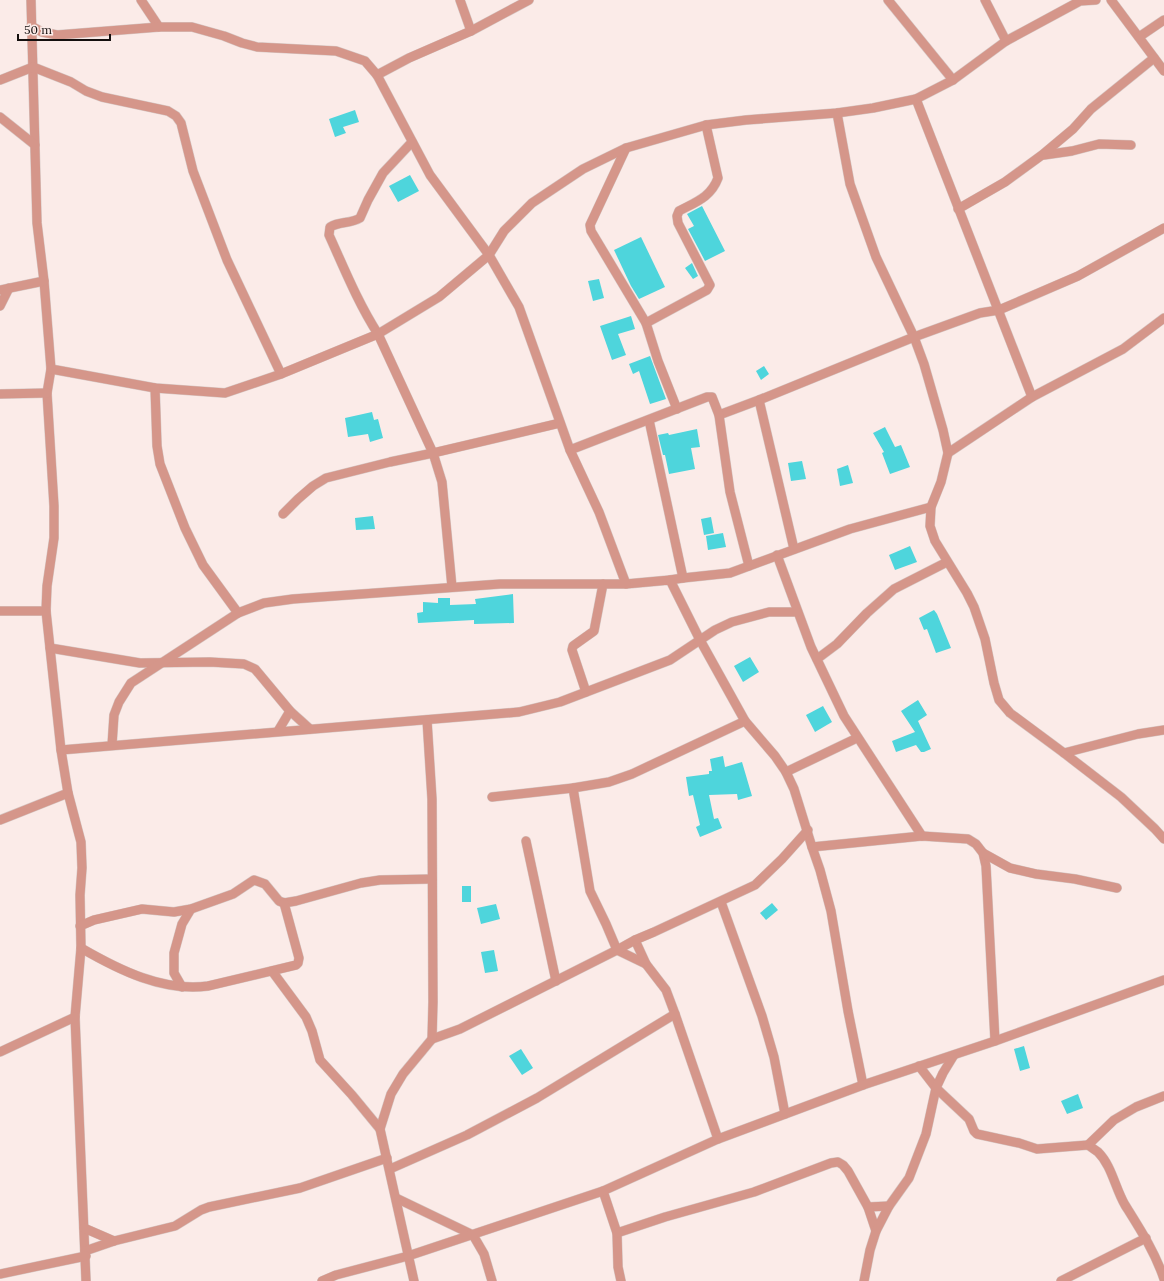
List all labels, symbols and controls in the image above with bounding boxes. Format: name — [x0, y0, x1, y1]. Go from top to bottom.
scale bar — [18, 16, 110, 42]
text: 50 m — [24, 22, 52, 37]

